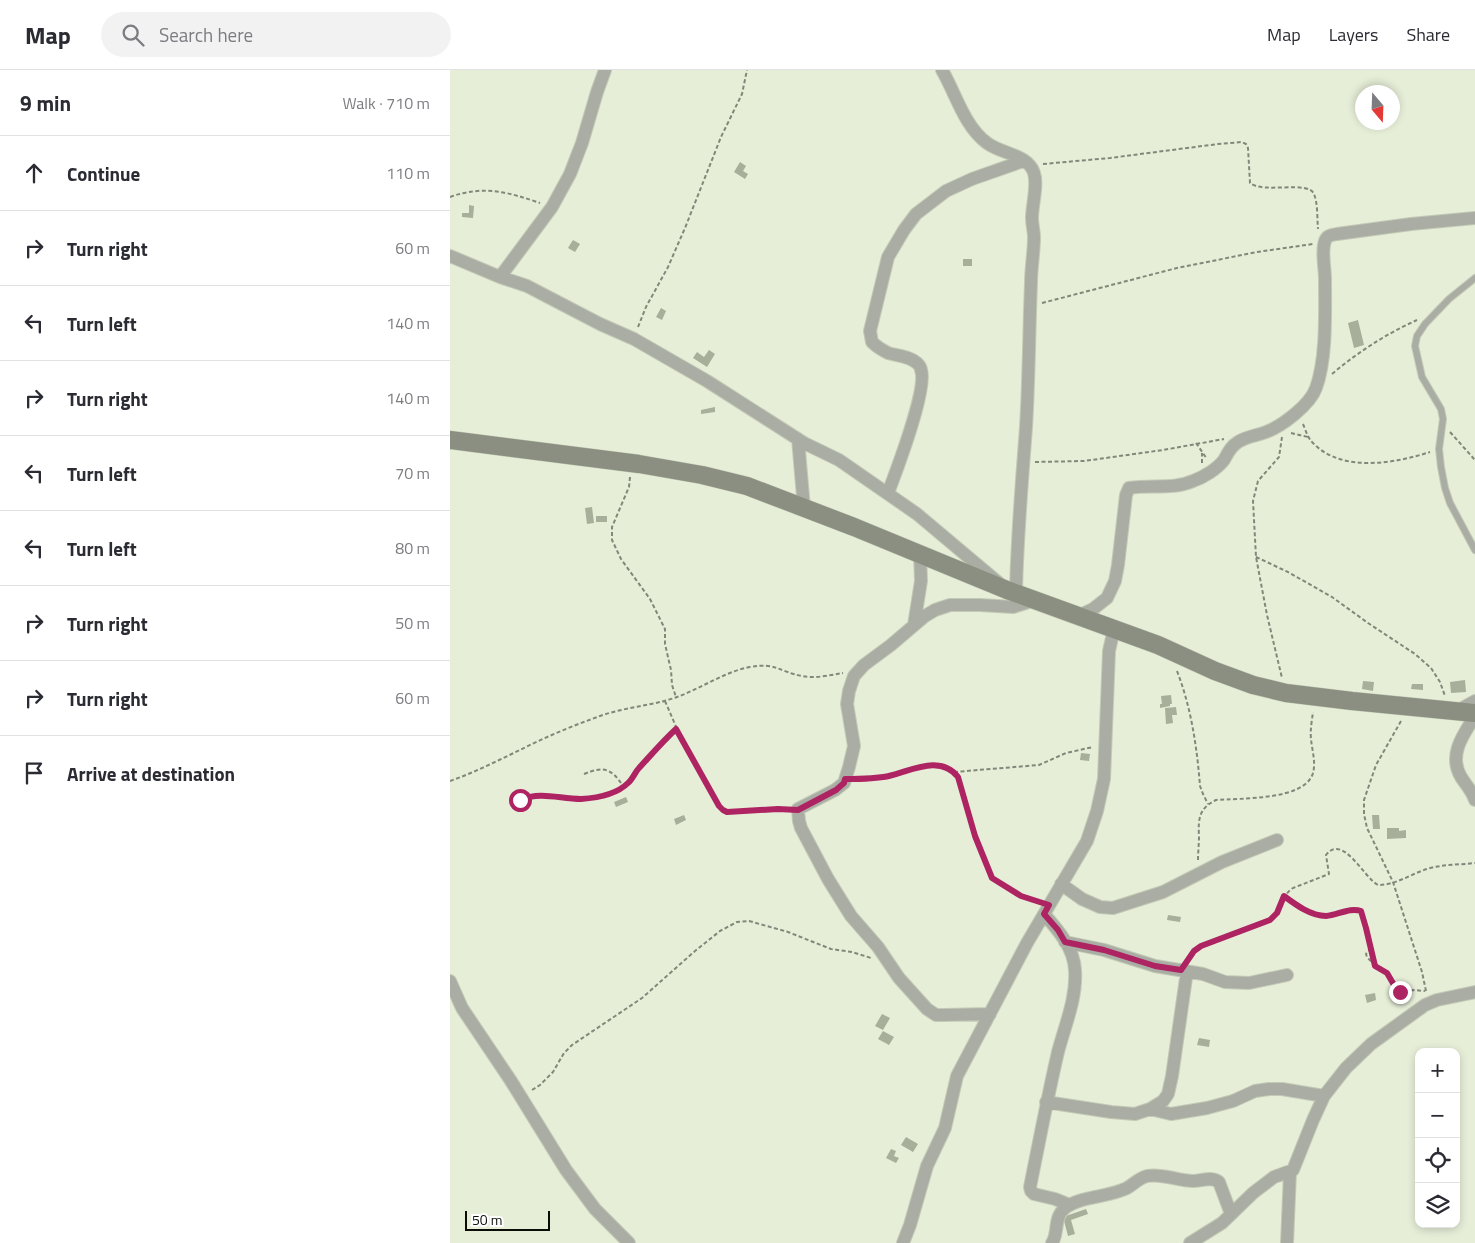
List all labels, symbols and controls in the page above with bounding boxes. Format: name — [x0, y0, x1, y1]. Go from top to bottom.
search box — [101, 12, 451, 57]
text: Map — [25, 17, 71, 53]
text: Search here — [159, 20, 253, 49]
icon: search — [119, 21, 147, 49]
text: Map — [1267, 21, 1301, 48]
text: Layers — [1329, 21, 1378, 48]
text: Share — [1406, 21, 1450, 48]
north arrow — [1355, 85, 1400, 130]
text: 9 min — [20, 87, 71, 119]
text: Walk · 710 m — [342, 91, 430, 115]
icon: ahead — [20, 159, 48, 187]
text: Continue — [67, 159, 140, 188]
text: 110 m — [386, 161, 430, 185]
icon: right — [20, 234, 48, 262]
text: Turn right — [67, 234, 148, 263]
text: 60 m — [395, 236, 430, 260]
icon: left — [20, 309, 48, 337]
text: Turn left — [67, 309, 137, 338]
text: 140 m — [386, 311, 430, 335]
icon: right — [20, 384, 48, 412]
text: Turn right — [67, 384, 148, 413]
text: 140 m — [386, 386, 430, 410]
icon: left — [20, 459, 48, 487]
text: Turn left — [67, 459, 137, 488]
text: 70 m — [395, 461, 430, 485]
icon: left — [20, 534, 48, 562]
text: Turn left — [67, 534, 137, 563]
text: 80 m — [395, 536, 430, 560]
icon: right — [20, 609, 48, 637]
text: Turn right — [67, 609, 148, 638]
text: 50 m — [395, 611, 430, 635]
icon: right — [20, 684, 48, 712]
text: Turn right — [67, 684, 148, 713]
text: 60 m — [395, 686, 430, 710]
icon: arrive — [20, 759, 48, 787]
text: Arrive at destination — [67, 759, 235, 788]
route start — [509, 789, 532, 812]
route end — [1389, 981, 1412, 1004]
map controls — [1415, 1048, 1460, 1228]
button: + — [1415, 1048, 1460, 1093]
button: − — [1415, 1093, 1460, 1138]
button: locate — [1415, 1138, 1460, 1183]
button: layers — [1415, 1183, 1460, 1228]
scale bar — [465, 1208, 550, 1231]
text: 50 m — [472, 1209, 502, 1230]

